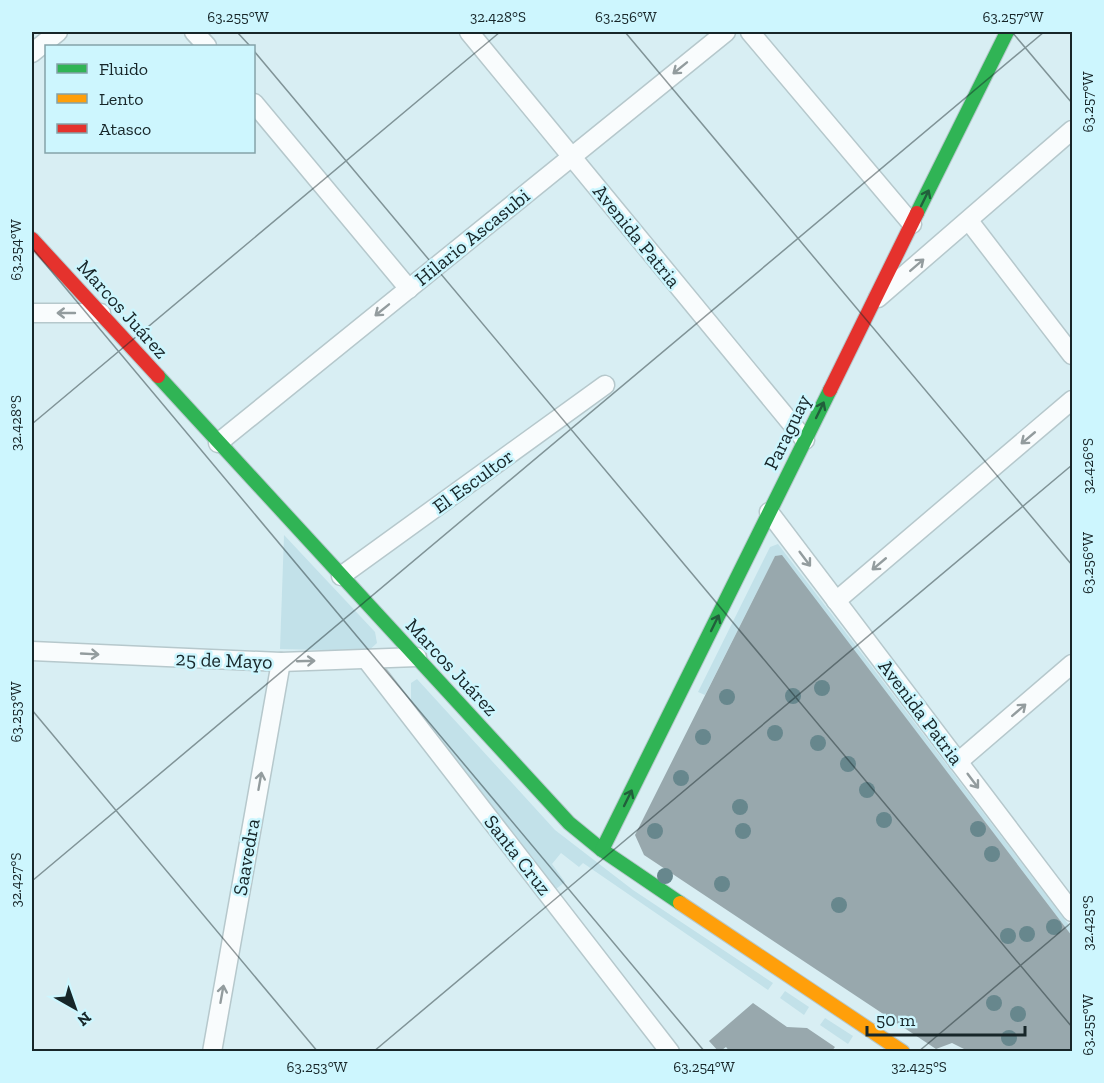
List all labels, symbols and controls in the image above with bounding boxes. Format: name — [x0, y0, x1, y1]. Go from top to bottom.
text: 63.255°W — [207, 8, 269, 26]
text: 32.428°S — [470, 8, 526, 26]
text: 63.256°W — [595, 8, 657, 26]
text: 63.257°W — [983, 8, 1043, 26]
legend — [45, 45, 255, 153]
text: Fluido — [99, 58, 148, 80]
one-way arrow — [672, 62, 688, 75]
text: 63.257°W — [1079, 72, 1097, 132]
text: Lento — [99, 88, 144, 110]
text: Atasco — [99, 118, 151, 140]
street label: Avenida Patria — [588, 180, 686, 293]
street label: Hilario Ascasubi — [410, 183, 535, 291]
one-way arrow — [919, 189, 931, 207]
text: 63.254°W — [7, 219, 25, 281]
street label: Marcos Juárez — [72, 255, 174, 363]
one-way arrow — [909, 258, 924, 272]
one-way arrow — [374, 304, 390, 317]
one-way arrow — [57, 307, 77, 319]
street label: Paraguay — [759, 390, 816, 474]
text: 32.428°S — [7, 395, 25, 451]
one-way arrow — [814, 402, 826, 420]
one-way arrow — [1021, 431, 1036, 445]
text: 32.426°S — [1079, 438, 1097, 494]
street label: El Escultor — [428, 444, 518, 518]
text: 63.256°W — [1079, 532, 1097, 594]
one-way arrow — [798, 551, 811, 567]
one-way arrow — [872, 557, 887, 571]
street label: Marcos Juárez — [401, 613, 503, 721]
one-way arrow — [709, 614, 721, 632]
street label: 25 de Mayo — [175, 646, 273, 674]
one-way arrow — [79, 648, 99, 659]
one-way arrow — [295, 655, 315, 667]
street label: Avenida Patria — [874, 655, 969, 770]
text: 63.253°W — [7, 681, 25, 743]
one-way arrow — [1011, 703, 1026, 717]
one-way arrow — [255, 772, 266, 791]
one-way arrow — [967, 773, 980, 789]
one-way arrow — [623, 789, 635, 807]
street label: Santa Cruz — [479, 810, 557, 900]
street label: Saavedra — [227, 816, 265, 897]
text: 32.427°S — [7, 852, 25, 908]
text: 32.425°S — [1079, 895, 1097, 951]
north arrow — [45, 978, 105, 1038]
one-way arrow — [217, 985, 228, 1004]
text: 63.255°W — [1079, 994, 1097, 1056]
scale bar — [867, 999, 1024, 1037]
text: N — [74, 1008, 95, 1030]
text: 50 m — [876, 1009, 916, 1031]
text: 63.253°W — [286, 1058, 348, 1076]
text: 63.254°W — [673, 1058, 735, 1076]
text: 32.425°S — [891, 1058, 947, 1076]

